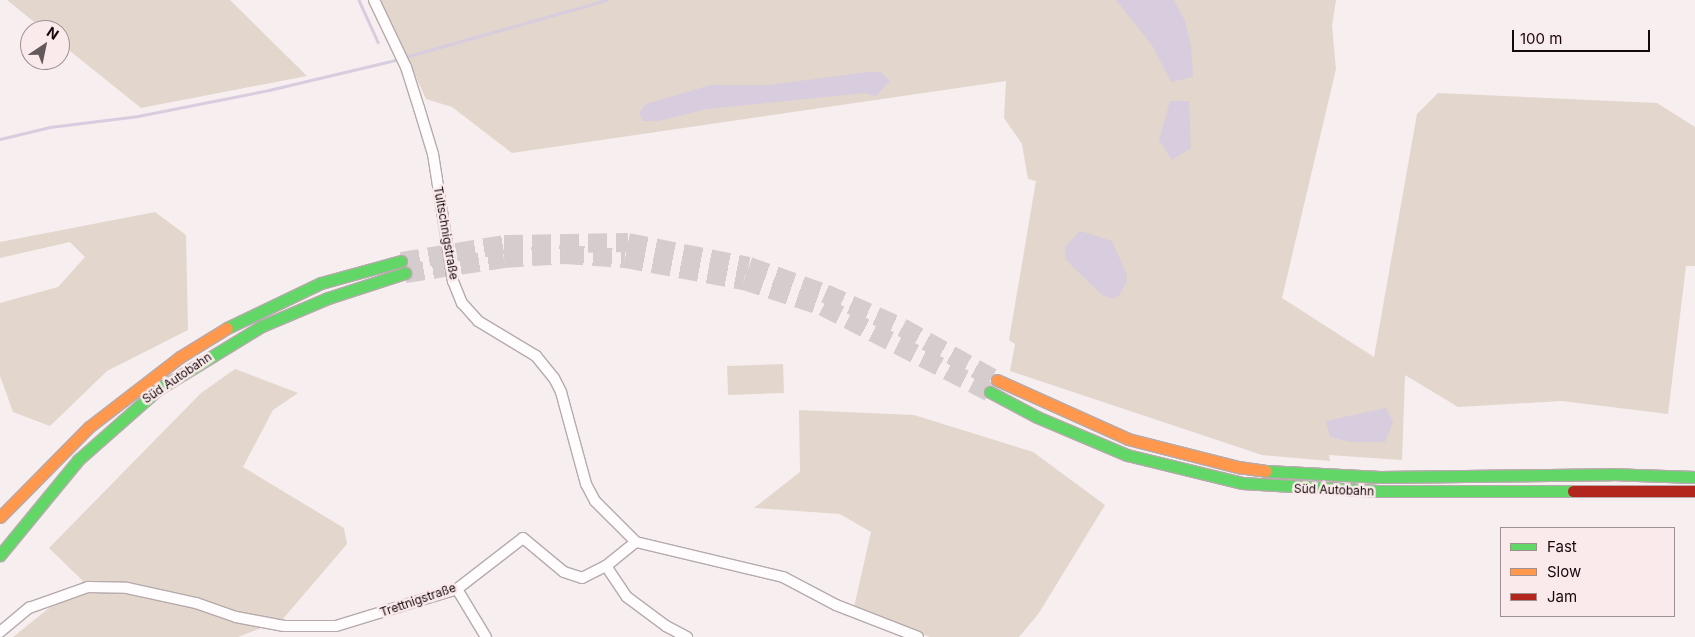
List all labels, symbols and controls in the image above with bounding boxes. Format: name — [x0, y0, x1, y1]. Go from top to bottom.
north arrow — [20, 20, 70, 70]
scale bar — [1515, 20, 1652, 52]
text: N — [44, 23, 62, 43]
text: 100 m — [1520, 29, 1562, 48]
street label: Tultschnigstraße — [431, 185, 461, 281]
street label: Süd Autobahn — [140, 350, 214, 406]
street label: Süd Autobahn — [1294, 481, 1374, 499]
legend — [1500, 527, 1675, 617]
text: Fast — [1547, 537, 1577, 556]
text: Slow — [1547, 562, 1581, 581]
street label: Trettnigstraße — [378, 580, 458, 620]
text: Jam — [1547, 587, 1577, 606]

